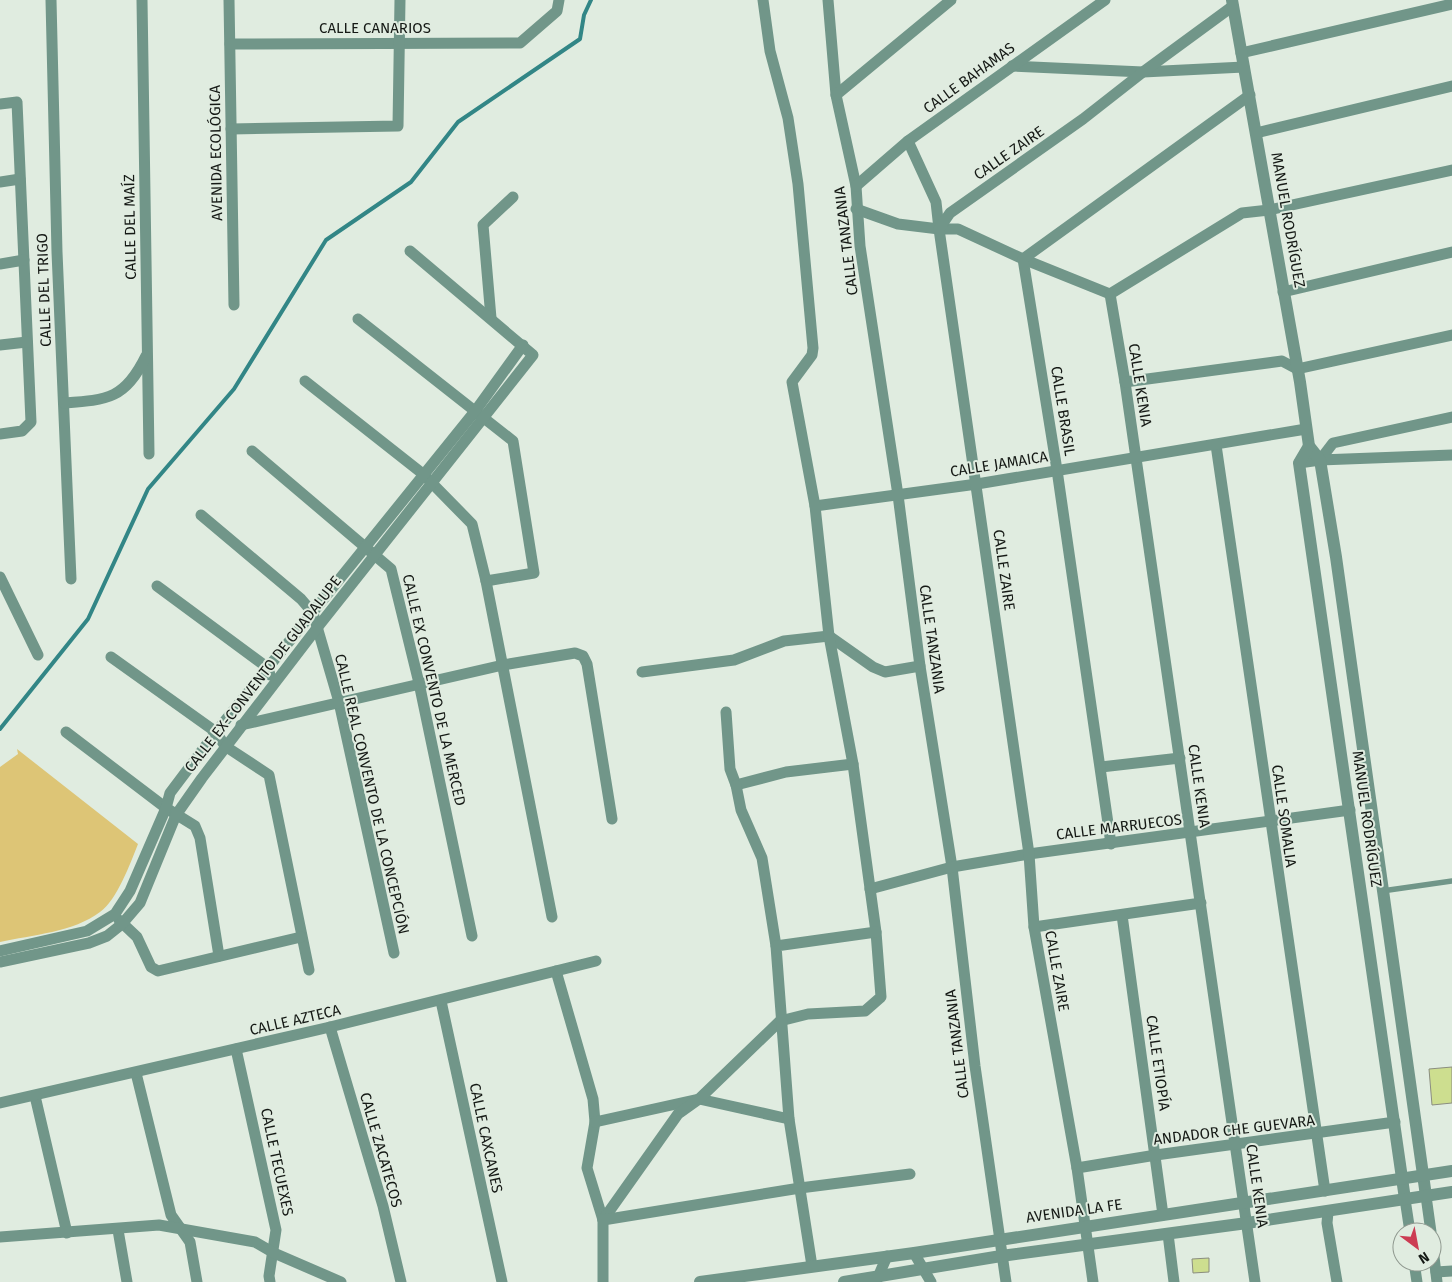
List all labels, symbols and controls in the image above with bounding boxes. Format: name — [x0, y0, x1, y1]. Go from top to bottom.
street label: CALLE CANARIOS — [319, 19, 431, 37]
street label: CALLE BAHAMAS — [920, 39, 1018, 117]
street label: AVENIDA ECOLÓGICA — [206, 85, 226, 221]
street label: CALLE ZAIRE — [970, 122, 1048, 184]
street label: MANUEL RODRÍGUEZ — [1267, 151, 1309, 289]
street label: CALLE DEL MAÍZ — [120, 174, 140, 280]
street label: CALLE TANZANIA — [830, 185, 862, 296]
street label: CALLE DEL TRIGO — [33, 233, 55, 347]
street label: CALLE KENIA — [1125, 342, 1156, 428]
street label: CALLE BRASIL — [1047, 365, 1079, 458]
street label: CALLE JAMAICA — [949, 447, 1050, 481]
street label: CALLE ZAIRE — [989, 528, 1019, 612]
street label: CALLE EX-CONVENTO DE GUADALUPE — [181, 572, 345, 776]
street label: CALLE EX CONVENTO DE LA MERCED — [399, 572, 469, 808]
street label: CALLE TANZANIA — [915, 584, 949, 695]
street label: CALLE REAL CONVENTO DE LA CONCEPCIÓN — [331, 652, 413, 936]
street label: CALLE KENIA — [1184, 743, 1214, 829]
street label: MANUEL RODRÍGUEZ — [1349, 750, 1386, 888]
street label: CALLE SOMALIA — [1268, 764, 1300, 869]
street label: CALLE MARRUECOS — [1055, 810, 1183, 844]
street label: CALLE ZAIRE — [1041, 929, 1073, 1013]
street label: CALLE TANZANIA — [941, 988, 973, 1099]
street label: CALLE AZTECA — [248, 1001, 343, 1039]
street label: CALLE ETIOPÍA — [1142, 1014, 1174, 1112]
street label: CALLE CAXCANES — [466, 1081, 506, 1195]
street label: CALLE ZACATECOS — [356, 1090, 406, 1210]
street label: CALLE TECUEXES — [257, 1106, 297, 1218]
street label: ANDADOR CHE GUEVARA — [1152, 1111, 1316, 1149]
street label: CALLE KENIA — [1242, 1143, 1272, 1229]
street label: AVENIDA LA FE — [1025, 1195, 1123, 1227]
north arrow — [1392, 1222, 1442, 1272]
text: N — [1415, 1248, 1432, 1267]

